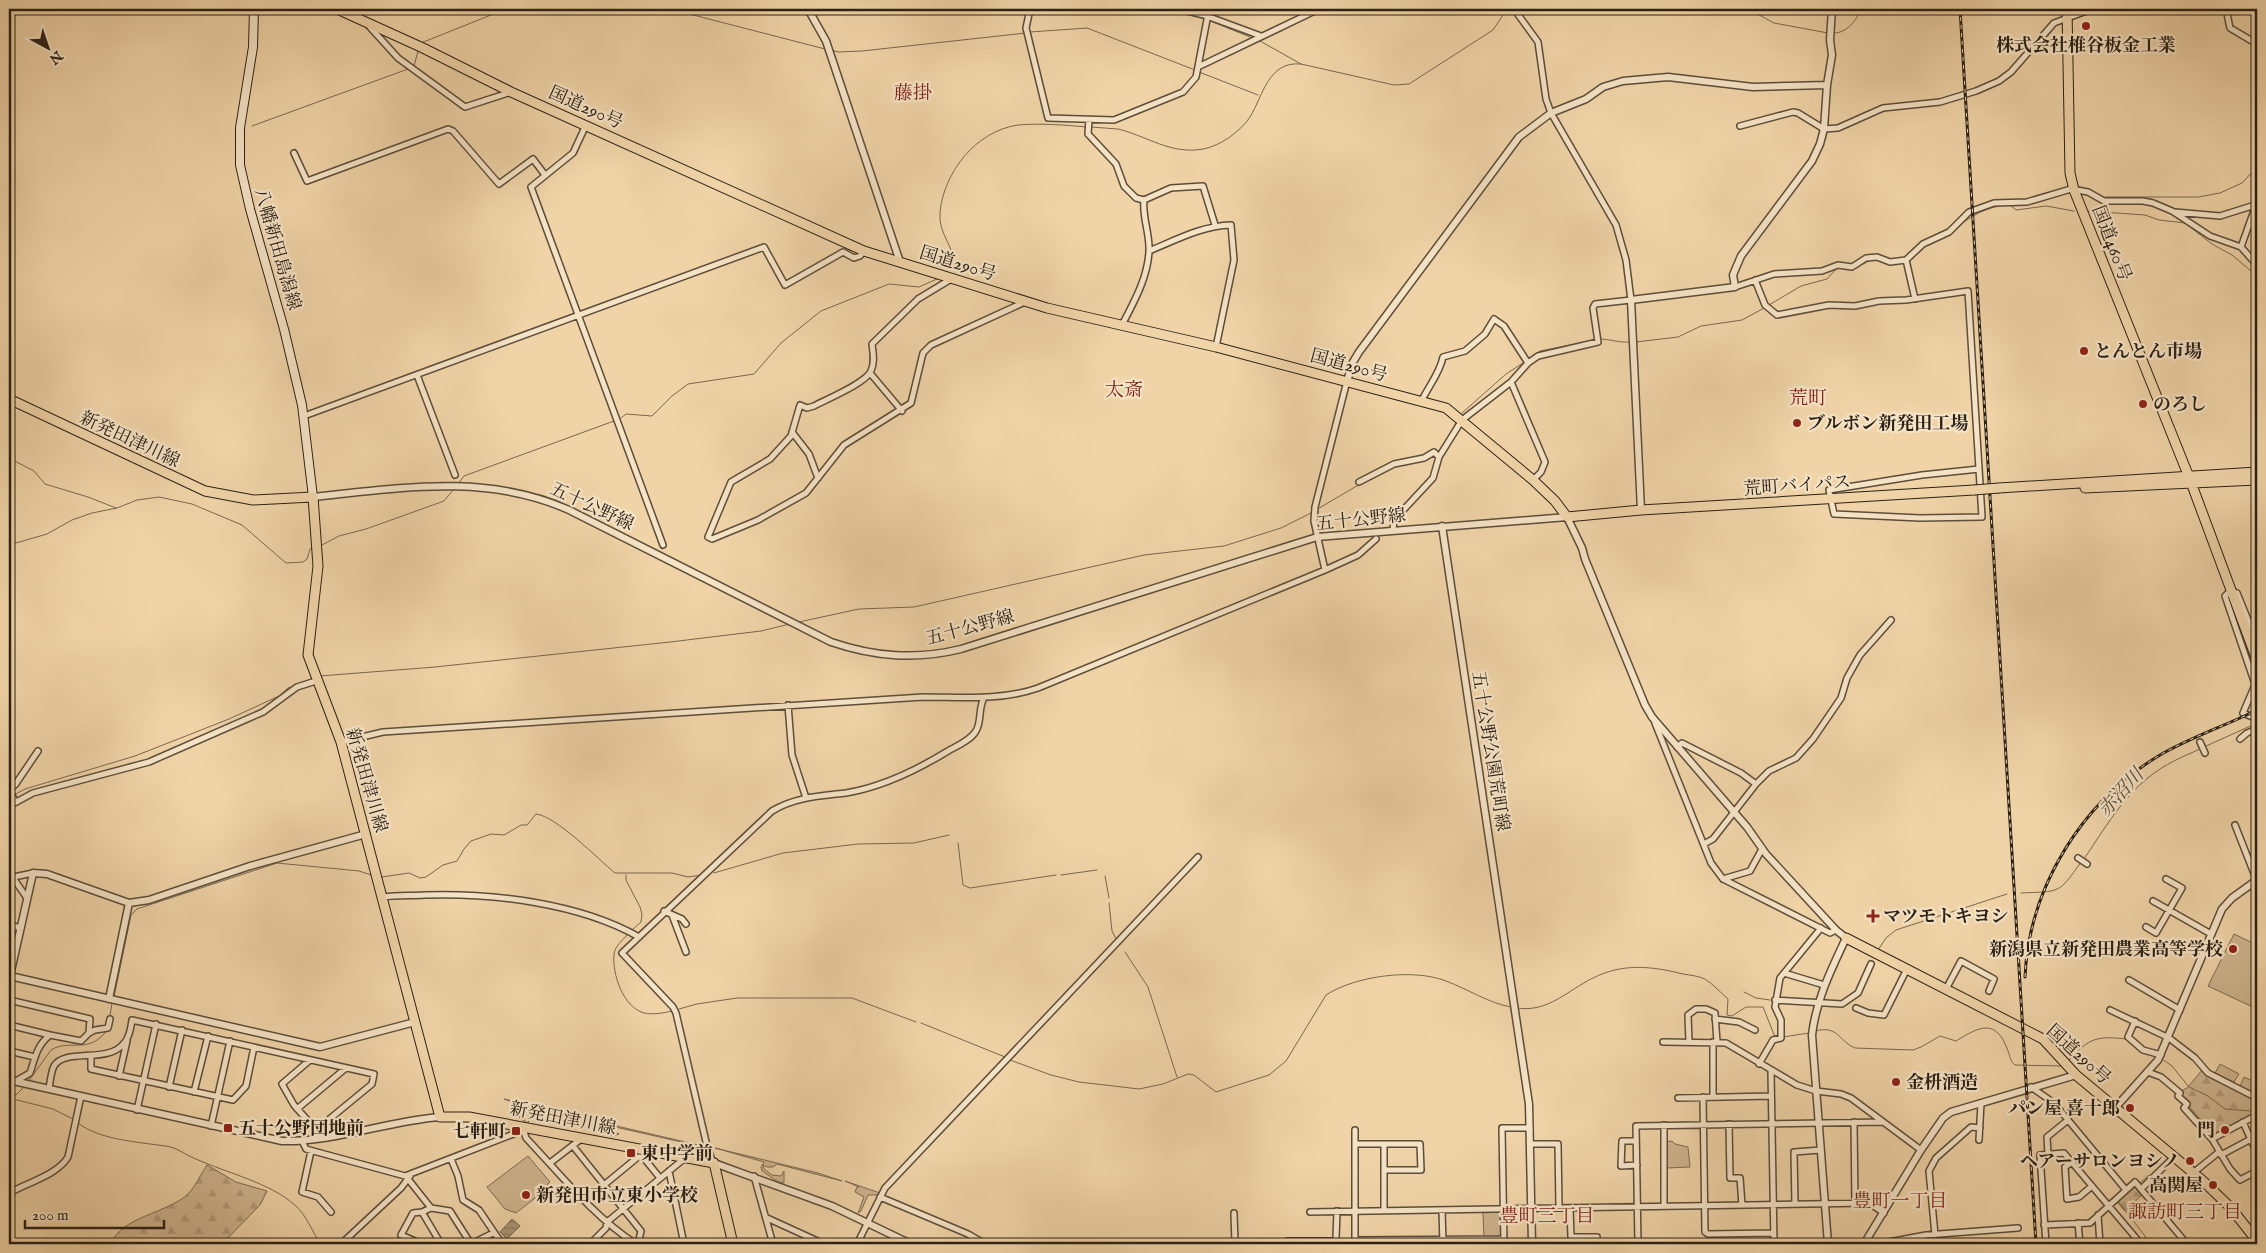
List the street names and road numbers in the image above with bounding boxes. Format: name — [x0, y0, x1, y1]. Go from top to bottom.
street label: 国道290号 — [545, 82, 626, 135]
street label: 八幡新田島潟線 — [248, 186, 305, 313]
street label: 国道460号 — [2086, 202, 2136, 285]
street label: 国道290号 — [916, 242, 999, 287]
street label: 国道290号 — [1307, 345, 1390, 388]
street label: 新発田津川線 — [76, 407, 183, 474]
street label: 荒町バイパス — [1743, 471, 1852, 502]
street label: 五十公野線 — [546, 478, 637, 537]
street label: 五十公野線 — [1315, 504, 1407, 537]
street label: 五十公野線 — [924, 606, 1017, 651]
street label: 五十公野公園荒町線 — [1465, 669, 1514, 833]
street label: 新発田津川線 — [340, 725, 391, 835]
street label: 国道290号 — [2041, 1020, 2115, 1090]
street label: 新発田津川線 — [508, 1098, 618, 1141]

